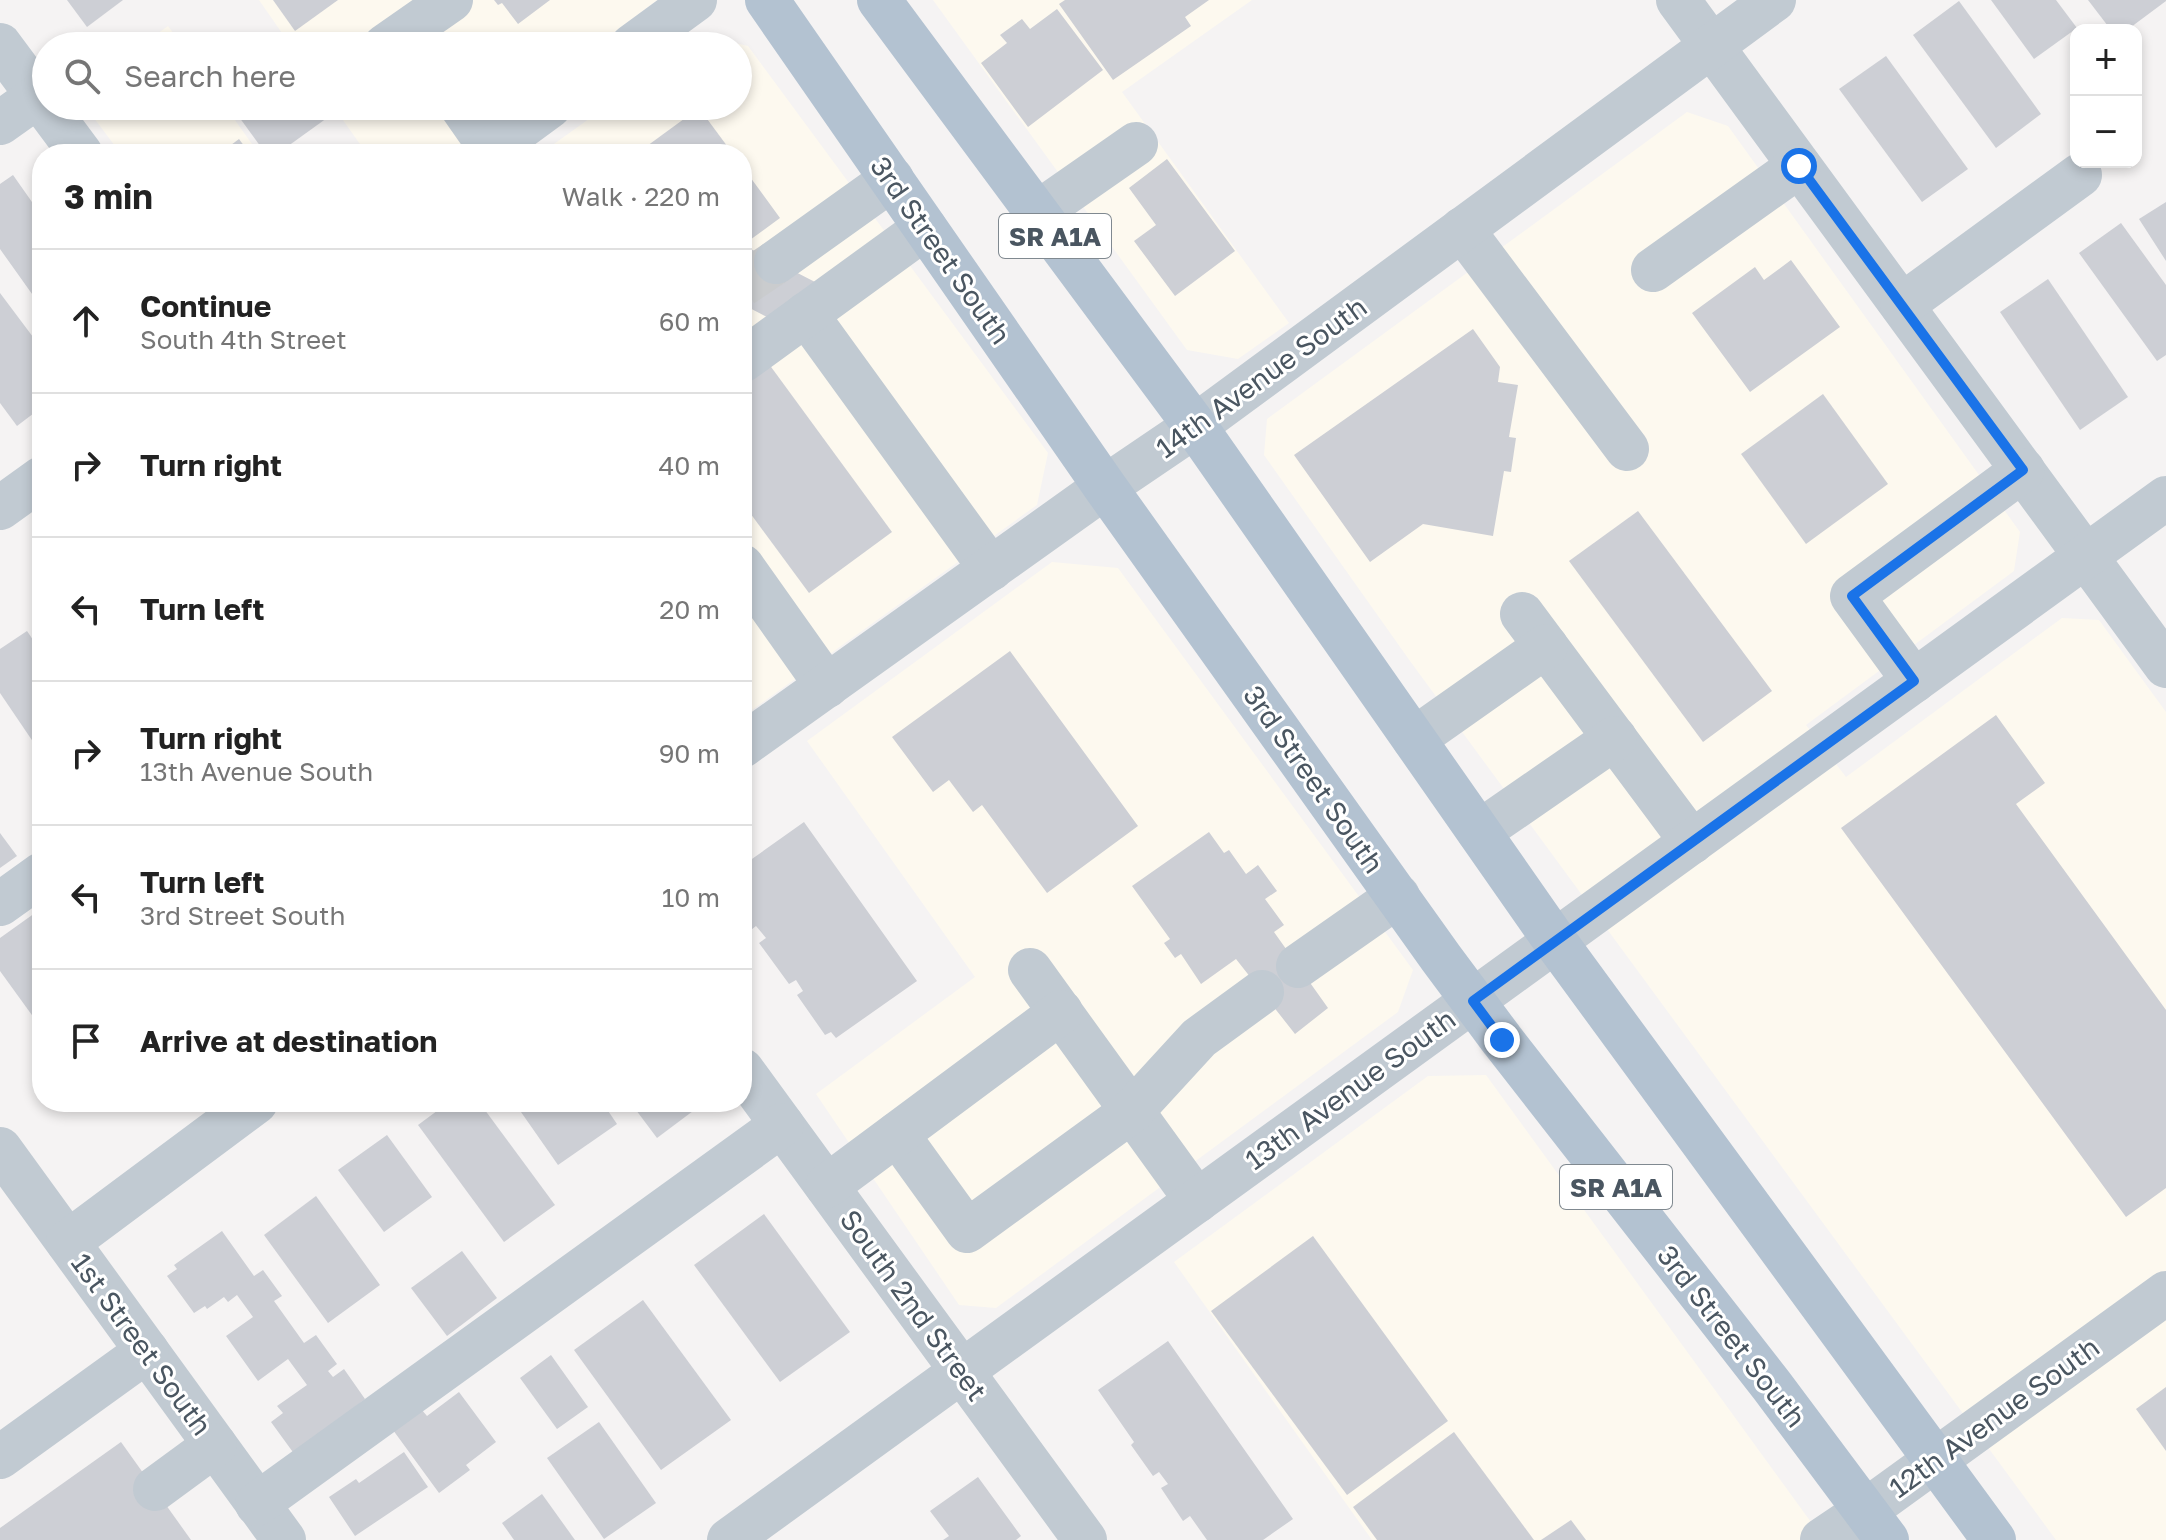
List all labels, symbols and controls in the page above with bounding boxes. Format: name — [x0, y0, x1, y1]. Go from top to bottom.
map controls — [2070, 24, 2142, 168]
button: + — [2070, 24, 2142, 96]
search box — [32, 32, 752, 120]
icon: search — [60, 54, 104, 98]
text: Search here — [124, 58, 296, 94]
button: − — [2070, 96, 2142, 168]
route start — [1781, 148, 1817, 184]
street label: 3rd Street South — [864, 150, 1018, 350]
text: 3 min — [64, 176, 153, 216]
text: Walk · 220 m — [562, 181, 720, 212]
road number: SR A1A — [999, 214, 1111, 258]
text: Continue — [140, 288, 271, 324]
street label: 14th Avenue South — [1149, 290, 1373, 464]
icon: ahead — [64, 299, 108, 343]
text: 60 m — [659, 306, 720, 337]
text: South 4th Street — [140, 324, 347, 355]
icon: right — [64, 443, 108, 487]
text: Turn right — [140, 447, 282, 483]
text: 40 m — [659, 450, 720, 481]
icon: left — [64, 587, 108, 631]
text: Turn left — [140, 591, 265, 627]
text: 20 m — [659, 594, 720, 625]
street label: 3rd Street South — [1237, 679, 1391, 879]
text: Turn right — [140, 720, 282, 756]
icon: right — [64, 731, 108, 775]
text: 90 m — [659, 738, 720, 769]
text: 13th Avenue South — [140, 756, 373, 787]
text: Turn left — [140, 864, 265, 900]
icon: left — [64, 875, 108, 919]
text: 10 m — [662, 882, 720, 913]
text: 3rd Street South — [140, 900, 345, 931]
street label: 13th Avenue South — [1239, 1002, 1461, 1176]
icon: arrive — [64, 1019, 108, 1063]
route end — [1484, 1022, 1520, 1058]
text: Arrive at destination — [140, 1023, 437, 1059]
road number: SR A1A — [1560, 1165, 1672, 1209]
street label: South 2nd Street — [834, 1203, 994, 1407]
street label: 3rd Street South — [1651, 1239, 1813, 1433]
street label: 1st Street South — [65, 1247, 219, 1441]
street label: 12th Avenue South — [1883, 1330, 2105, 1504]

